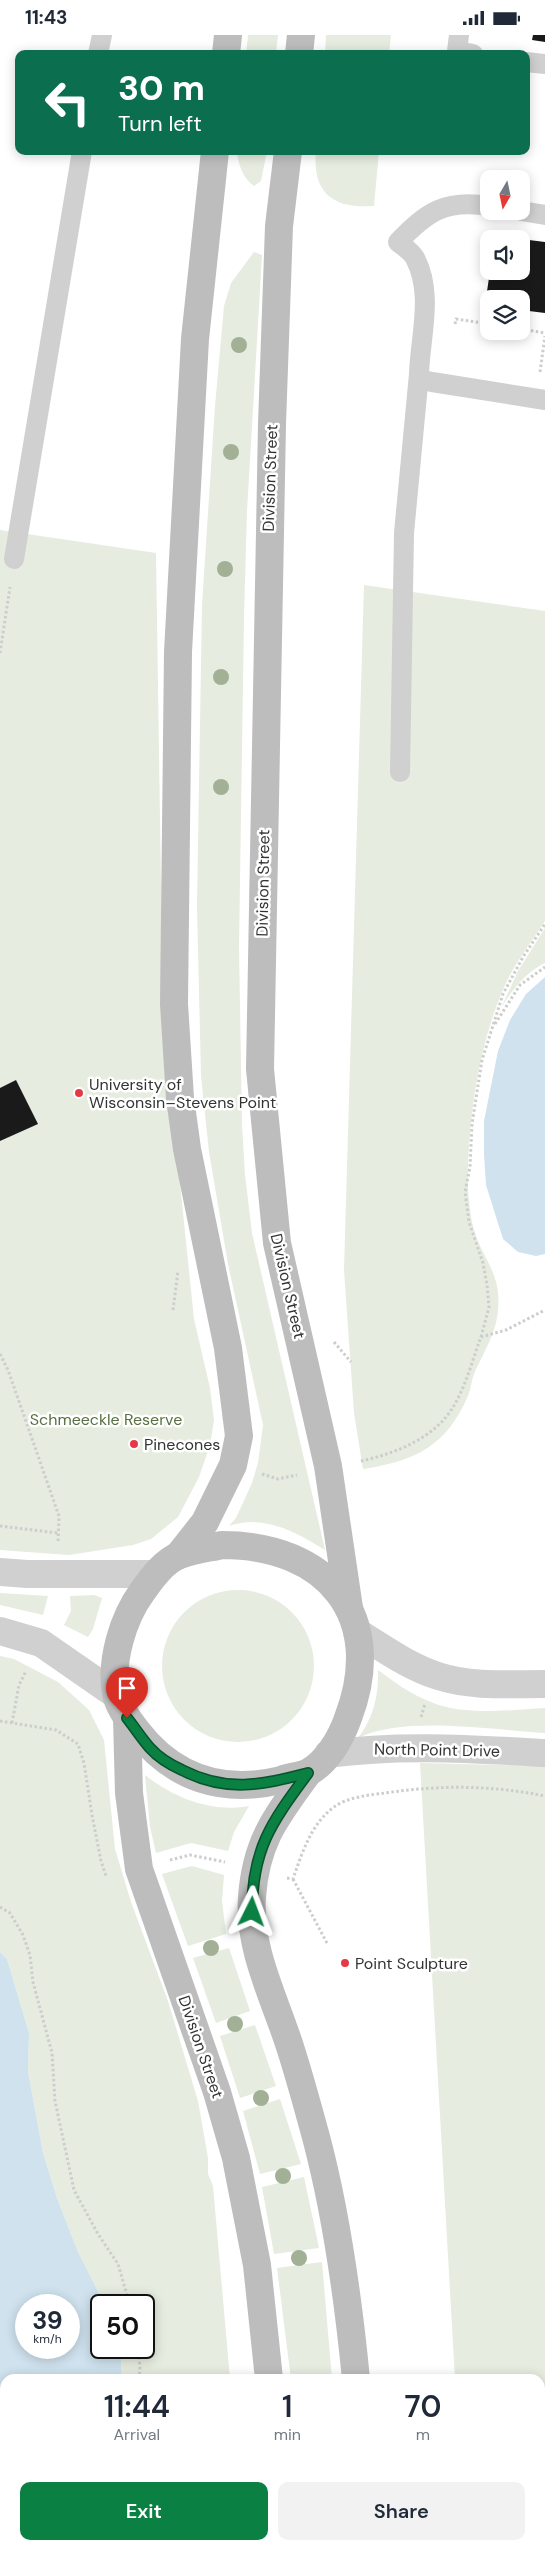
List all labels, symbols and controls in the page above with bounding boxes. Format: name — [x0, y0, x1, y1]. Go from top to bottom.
text: 11:43 — [25, 5, 67, 30]
text: 30 m — [118, 65, 205, 111]
icon: left — [35, 70, 100, 135]
text: Turn left — [118, 109, 202, 138]
north arrow — [480, 170, 530, 220]
map controls — [480, 170, 530, 340]
button: sound — [480, 230, 530, 280]
button: layers — [480, 290, 530, 340]
street label: Division Street — [258, 424, 282, 532]
street label: Division Street — [252, 829, 274, 937]
place label: University of Wisconsin–Stevens Point — [89, 1074, 276, 1113]
marker: University of Wisconsin–Stevens Point — [73, 1087, 85, 1099]
street label: Division Street — [266, 1231, 310, 1341]
park label: Schmeeckle Reserve — [30, 1409, 182, 1430]
place label: Pinecones — [144, 1434, 220, 1455]
marker: Pinecones — [128, 1438, 140, 1450]
pin — [106, 1667, 148, 1718]
icon: arrive — [113, 1674, 141, 1702]
street label: North Point Drive — [374, 1738, 500, 1762]
position arrow — [225, 1885, 277, 1937]
place label: Point Sculpture — [355, 1953, 468, 1974]
marker: Point Sculpture — [339, 1957, 351, 1969]
street label: Division Street — [174, 1993, 228, 2101]
speed limit sign: 50 — [90, 2294, 155, 2359]
text: 39 — [32, 2304, 63, 2337]
text: km/h — [33, 2331, 62, 2347]
text: 11:44 — [104, 2387, 170, 2426]
text: 1 — [282, 2387, 292, 2426]
text: 70 — [405, 2387, 441, 2426]
text: Arrival — [114, 2424, 160, 2445]
text: min — [274, 2424, 301, 2445]
text: m — [416, 2424, 430, 2445]
button: Exit — [20, 2482, 268, 2540]
button: Share — [278, 2482, 525, 2540]

